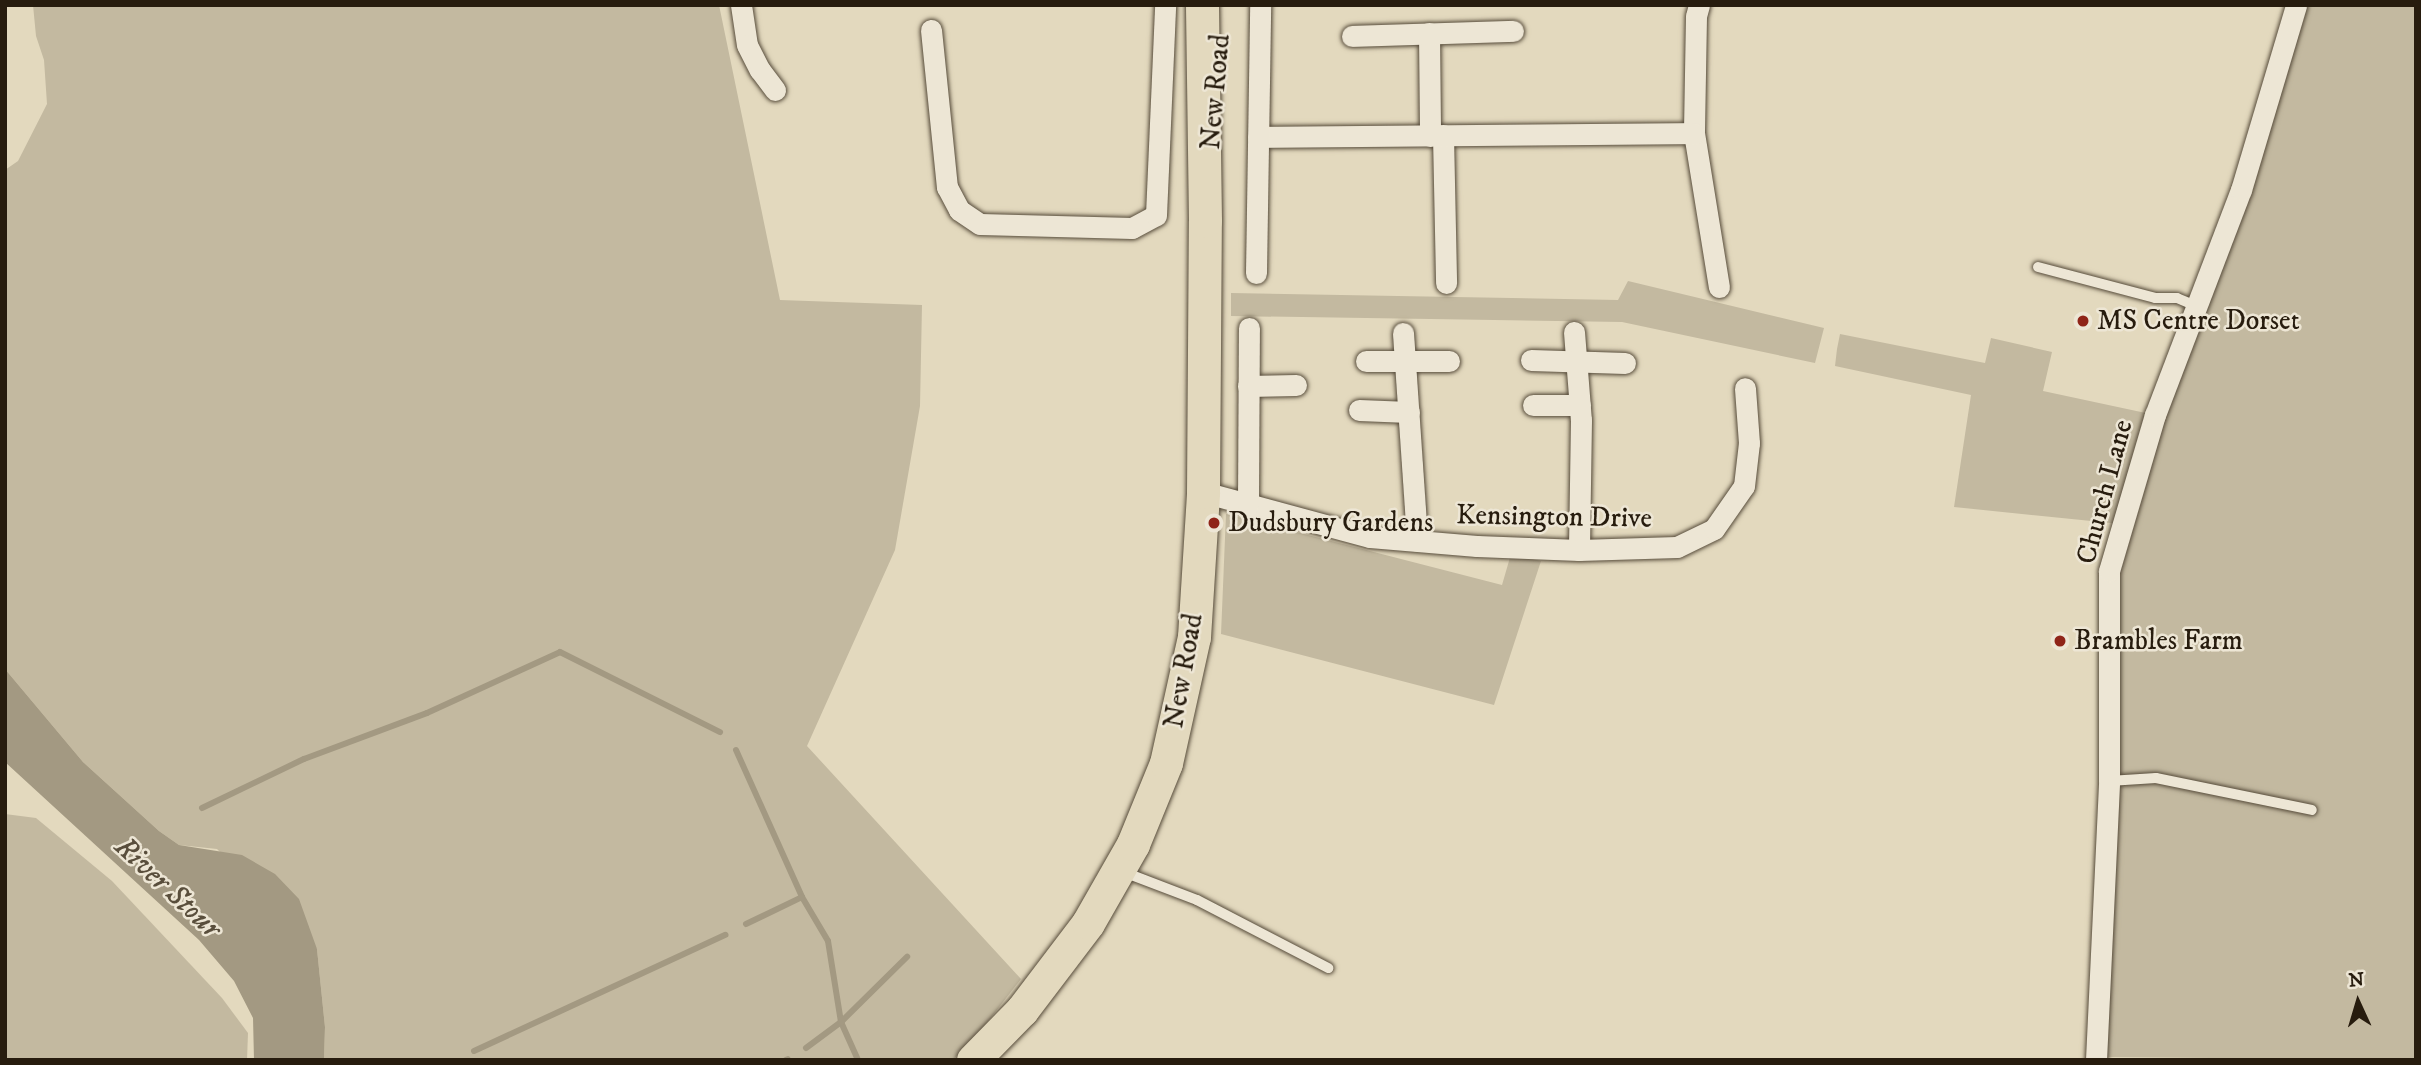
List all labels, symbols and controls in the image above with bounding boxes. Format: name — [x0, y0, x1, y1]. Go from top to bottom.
street label: New Road — [1194, 33, 1238, 151]
place label: MS Centre Dorset — [2097, 304, 2300, 338]
marker: MS Centre Dorset — [2075, 313, 2091, 329]
street label: Church Lane — [2070, 416, 2140, 568]
street label: Kensington Drive — [1456, 498, 1652, 536]
place label: Dudsbury Gardens — [1228, 506, 1433, 540]
marker: Dudsbury Gardens — [1206, 515, 1222, 531]
street label: New Road — [1157, 611, 1211, 731]
place label: Brambles Farm — [2074, 624, 2243, 658]
marker: Brambles Farm — [2052, 633, 2068, 649]
water label: River Stour — [106, 830, 228, 946]
north arrow — [2323, 967, 2393, 1037]
text: N — [2348, 969, 2365, 993]

